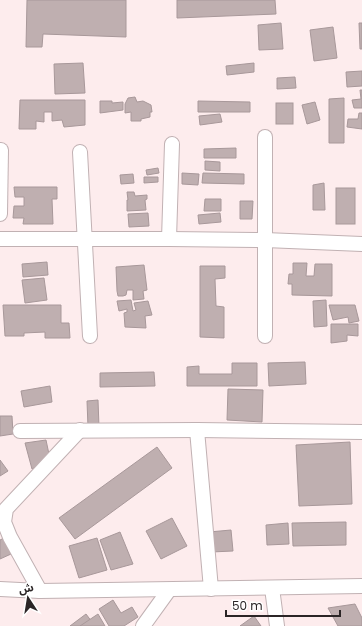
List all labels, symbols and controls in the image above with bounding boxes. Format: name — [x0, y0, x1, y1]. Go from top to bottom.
north arrow — [8, 578, 48, 618]
text: ش — [17, 579, 35, 598]
scale bar — [226, 592, 340, 618]
text: 50 m — [232, 597, 263, 614]

